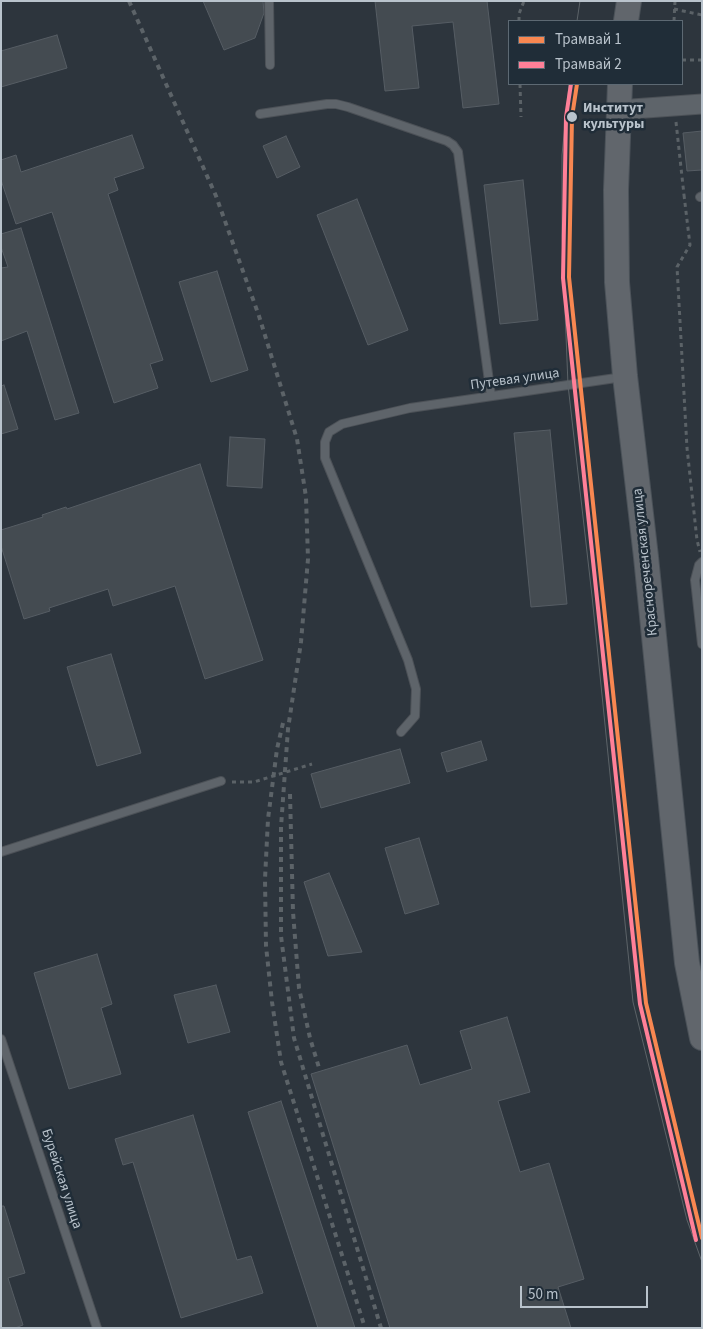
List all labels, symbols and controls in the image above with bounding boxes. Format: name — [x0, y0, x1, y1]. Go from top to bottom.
legend — [508, 20, 683, 85]
text: Трамвай 1 — [555, 29, 622, 50]
text: Трамвай 2 — [555, 54, 622, 75]
place label: Институт культуры — [583, 101, 644, 134]
marker: Институт культуры — [565, 110, 579, 124]
street label: Путевая улица — [469, 365, 561, 395]
street label: Краснореченская улица — [630, 487, 662, 637]
street label: Бурейская улица — [37, 1127, 85, 1231]
scale bar — [523, 1276, 650, 1308]
text: 50 m — [528, 1284, 558, 1305]

